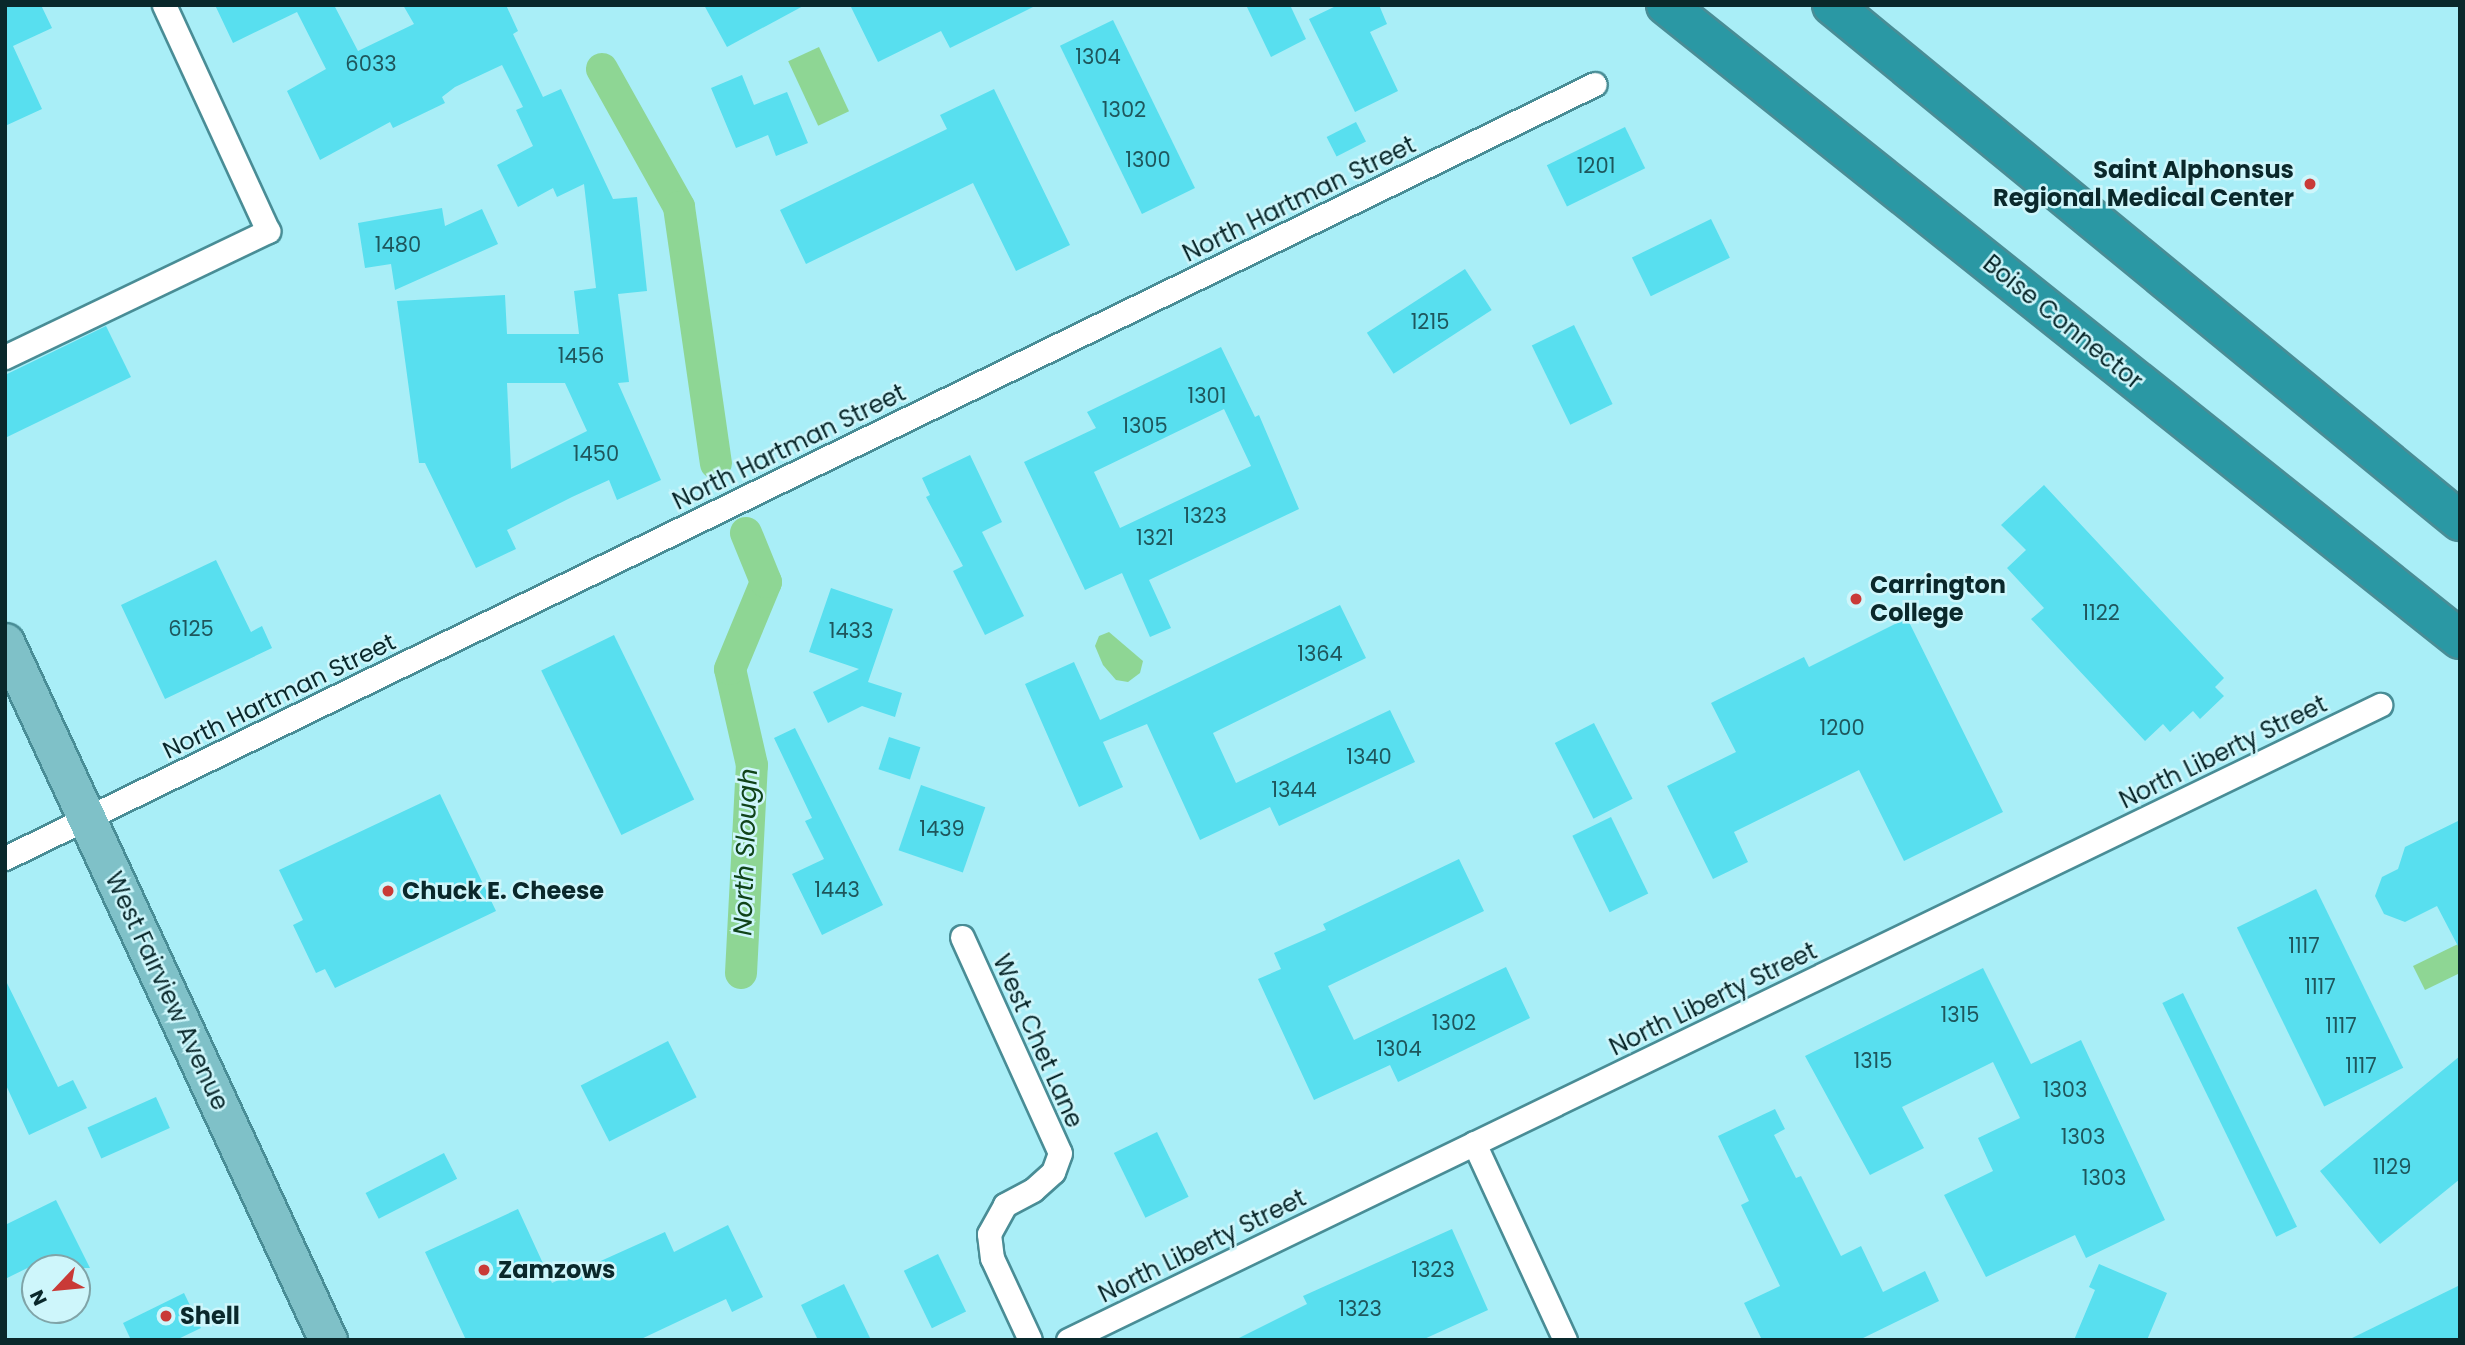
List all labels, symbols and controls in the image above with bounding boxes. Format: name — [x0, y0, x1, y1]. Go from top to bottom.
house number: 1304 — [1075, 44, 1121, 70]
house number: 6033 — [345, 51, 397, 77]
house number: 1302 — [1102, 97, 1146, 123]
street label: North Hartman Street — [1178, 130, 1420, 268]
house number: 1300 — [1125, 147, 1171, 173]
house number: 1201 — [1577, 153, 1615, 179]
place label: Saint Alphonsus Regional Medical Center — [1993, 156, 2294, 212]
marker: Saint Alphonsus Regional Medical Center — [2300, 174, 2320, 194]
house number: 1480 — [375, 232, 421, 258]
street label: Boise Connector — [1977, 249, 2149, 395]
house number: 1215 — [1411, 309, 1449, 335]
house number: 1456 — [558, 343, 604, 369]
street label: North Hartman Street — [668, 378, 910, 516]
house number: 1301 — [1188, 383, 1226, 409]
house number: 1305 — [1122, 413, 1168, 439]
house number: 1450 — [573, 441, 619, 467]
house number: 1323 — [1183, 503, 1227, 529]
house number: 1321 — [1136, 525, 1174, 551]
place label: Carrington College — [1870, 571, 2006, 627]
marker: Carrington College — [1848, 591, 1864, 607]
house number: 1122 — [2082, 600, 2120, 626]
house number: 6125 — [168, 616, 214, 642]
house number: 1433 — [829, 618, 873, 644]
street label: North Hartman Street — [158, 627, 400, 765]
house number: 1364 — [1297, 641, 1343, 667]
street label: North Liberty Street — [2115, 689, 2331, 815]
house number: 1200 — [1819, 715, 1865, 741]
house number: 1340 — [1346, 744, 1392, 770]
water label: North Slough — [727, 768, 765, 936]
house number: 1344 — [1271, 777, 1317, 803]
house number: 1439 — [919, 816, 965, 842]
street label: West Fairview Avenue — [99, 867, 235, 1115]
place label: Chuck E. Cheese — [402, 877, 604, 905]
house number: 1443 — [814, 877, 860, 903]
marker: Chuck E. Cheese — [380, 883, 396, 899]
house number: 1117 — [2288, 933, 2320, 959]
street label: North Liberty Street — [1605, 936, 1821, 1062]
street label: West Chet Lane — [987, 950, 1089, 1132]
house number: 1117 — [2304, 974, 2336, 1000]
house number: 1315 — [1941, 1002, 1979, 1028]
house number: 1302 — [1432, 1010, 1476, 1036]
house number: 1117 — [2325, 1013, 2357, 1039]
house number: 1304 — [1376, 1036, 1422, 1062]
house number: 1315 — [1854, 1048, 1892, 1074]
house number: 1117 — [2345, 1053, 2377, 1079]
house number: 1303 — [2043, 1077, 2087, 1103]
house number: 1303 — [2061, 1124, 2105, 1150]
house number: 1129 — [2373, 1154, 2411, 1180]
house number: 1303 — [2082, 1165, 2126, 1191]
street label: North Liberty Street — [1094, 1183, 1310, 1309]
north arrow — [21, 1254, 91, 1324]
place label: Zamzows — [498, 1256, 615, 1284]
house number: 1323 — [1411, 1257, 1455, 1283]
marker: Zamzows — [476, 1262, 492, 1278]
text: N — [23, 1285, 54, 1310]
house number: 1323 — [1338, 1296, 1382, 1322]
place label: Shell — [180, 1302, 240, 1330]
marker: Shell — [158, 1308, 174, 1324]

